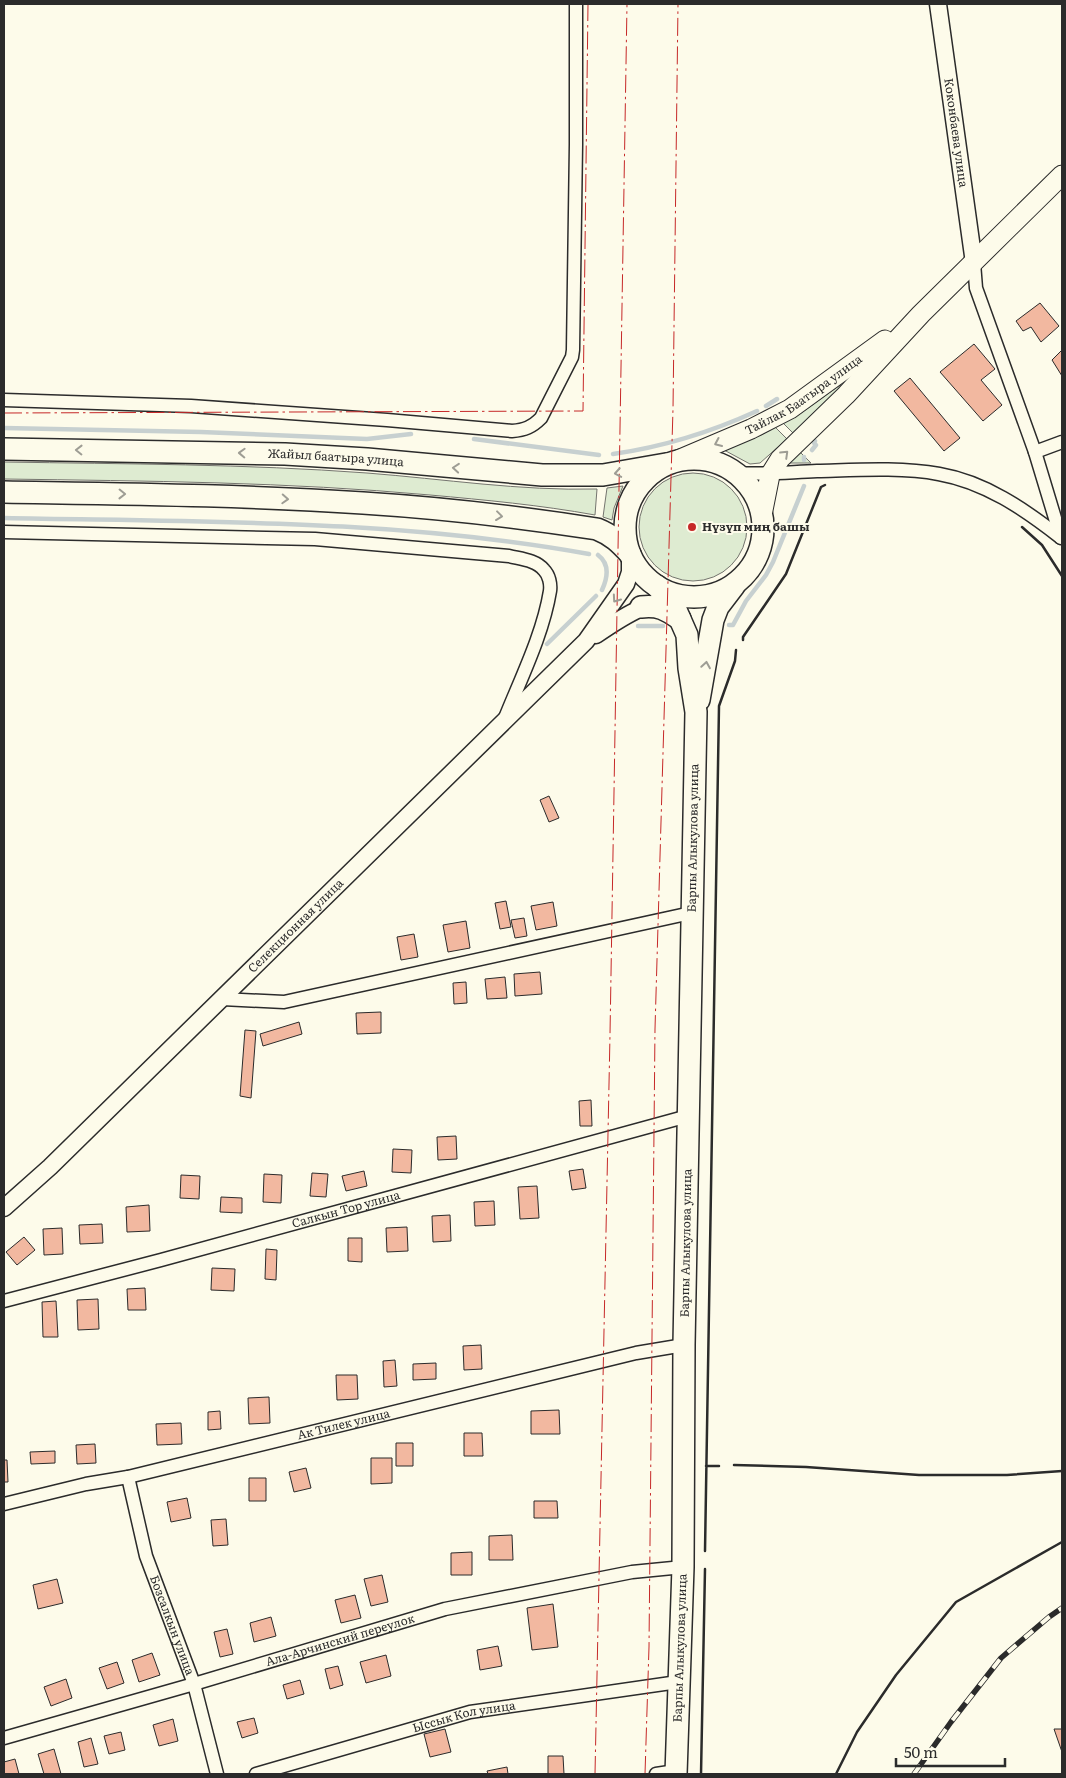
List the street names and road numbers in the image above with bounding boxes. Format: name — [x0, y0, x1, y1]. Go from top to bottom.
street label: Коконбаева улица — [940, 77, 973, 189]
street label: Тайлак Баатыра улица — [742, 349, 866, 439]
street label: Жайыл баатыра улица — [268, 444, 405, 470]
street label: Барпы Алыкулова улица — [682, 763, 702, 912]
street label: Селекционная улица — [243, 873, 347, 976]
street label: Барпы Алыкулова улица — [675, 1168, 695, 1317]
street label: Салкын Тор улица — [290, 1185, 402, 1232]
street label: Ак Тилек улица — [295, 1403, 392, 1443]
street label: Бозсалкын улица — [146, 1572, 200, 1678]
street label: Барпы Алыкулова улица — [667, 1573, 691, 1723]
street label: Ала-Арчинский переулок — [263, 1609, 416, 1670]
street label: Ыссык Кол улица — [410, 1695, 517, 1736]

